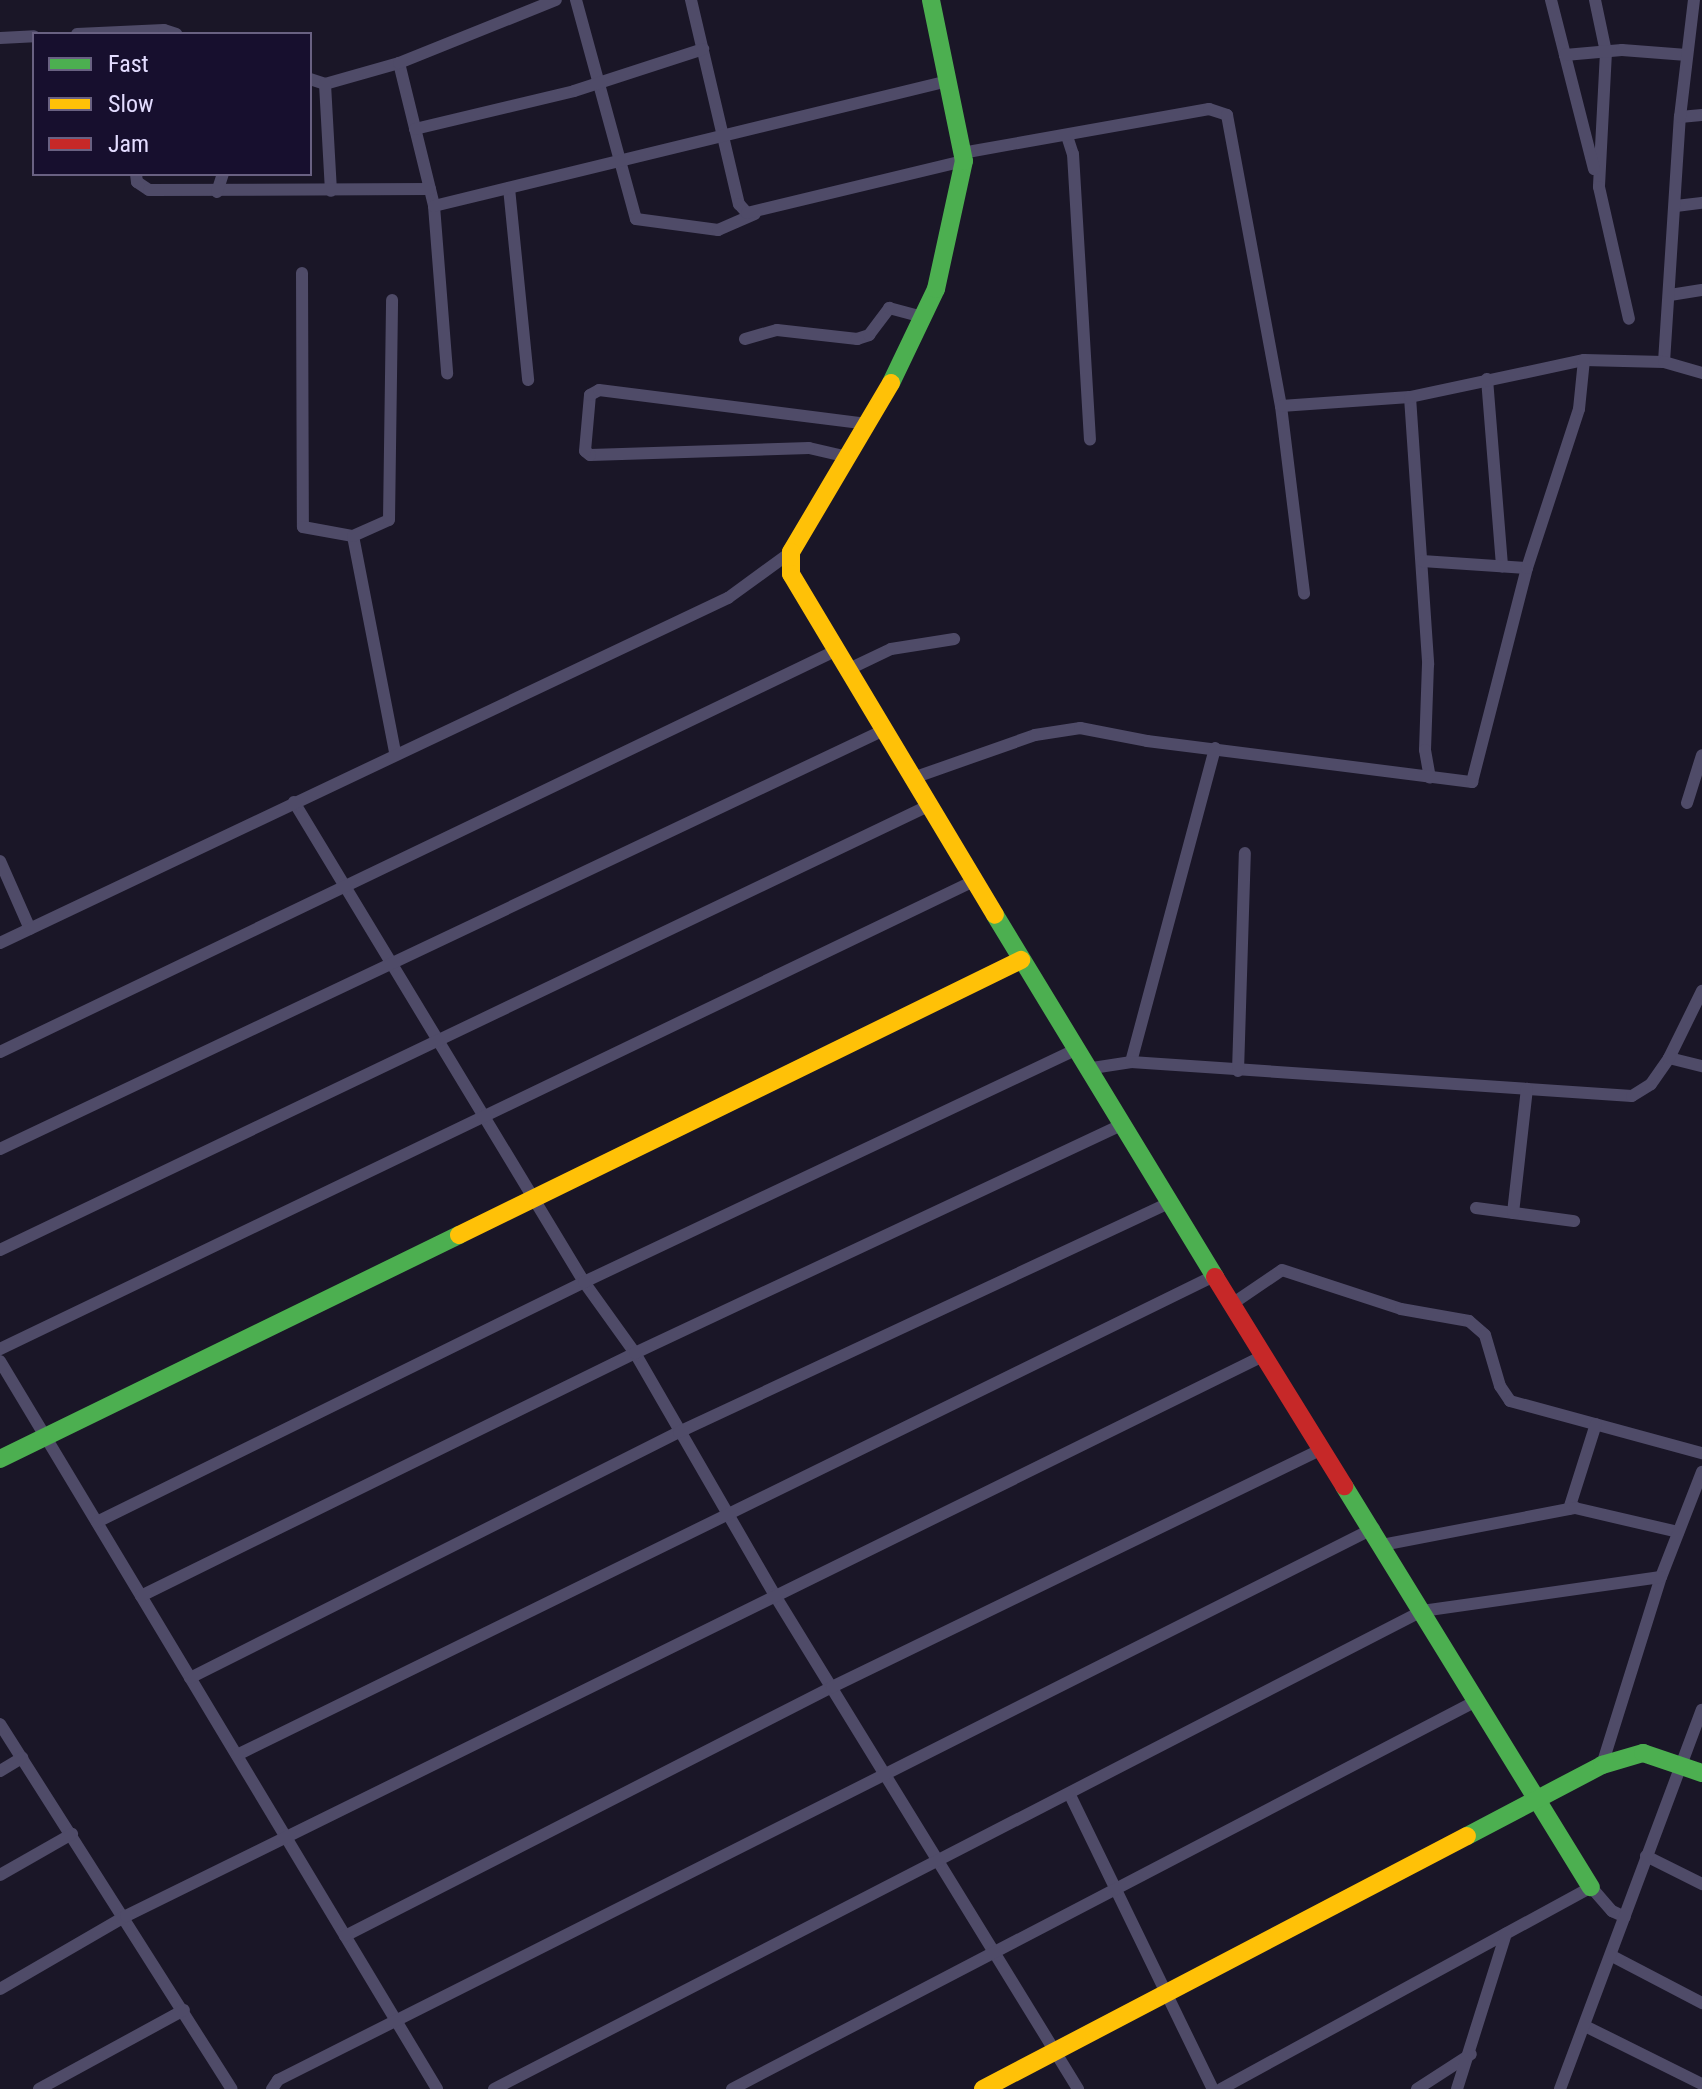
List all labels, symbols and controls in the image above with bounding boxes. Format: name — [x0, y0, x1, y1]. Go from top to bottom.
legend — [32, 32, 312, 176]
text: Fast — [108, 50, 149, 78]
text: Slow — [108, 90, 154, 118]
text: Jam — [108, 130, 149, 158]

